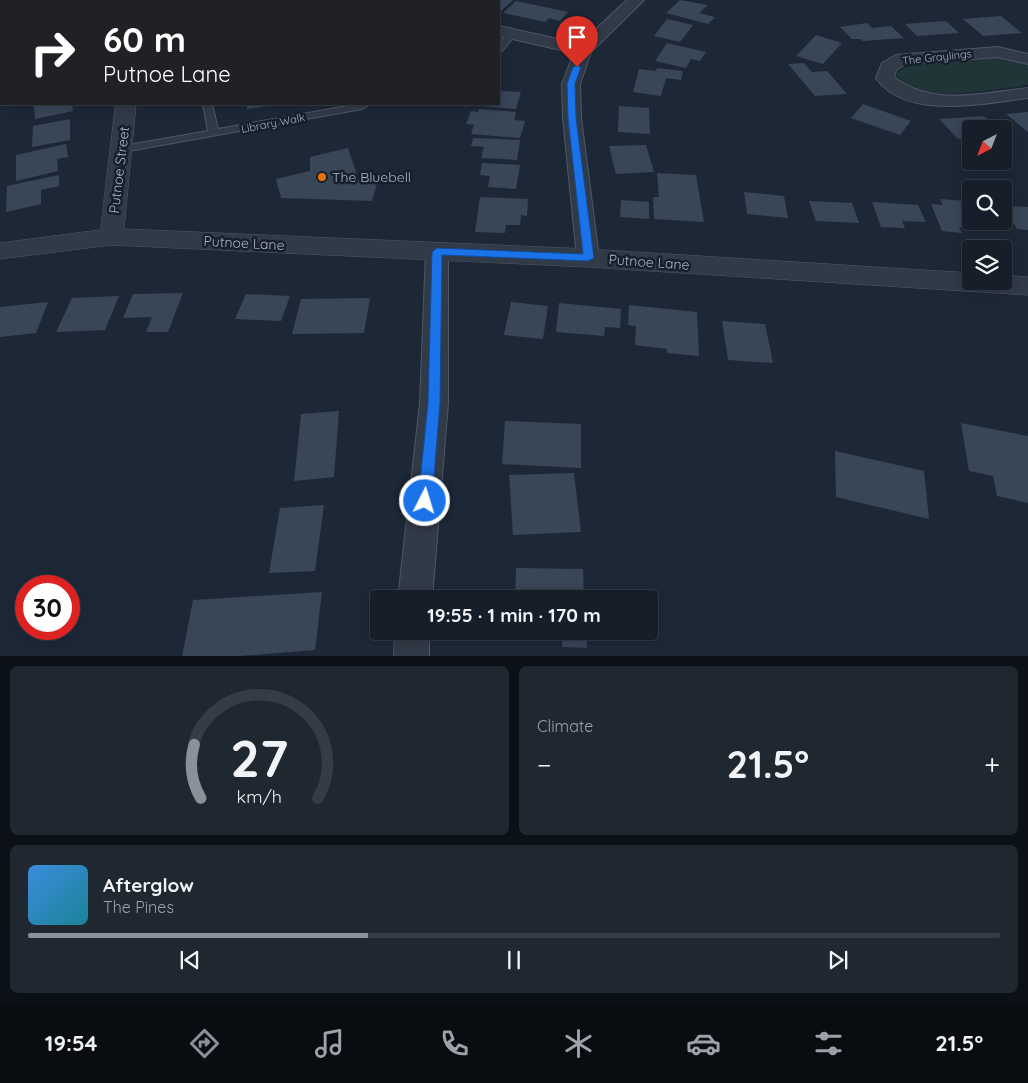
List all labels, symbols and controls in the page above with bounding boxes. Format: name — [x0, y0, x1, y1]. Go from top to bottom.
pin — [556, 16, 598, 67]
text: 60 m — [103, 17, 186, 61]
icon: right — [20, 20, 85, 85]
icon: arrive — [563, 23, 591, 51]
street label: The Graylings — [901, 46, 973, 68]
text: Putnoe Lane — [103, 60, 231, 88]
street label: Library Walk — [240, 110, 306, 136]
north arrow — [962, 120, 1012, 170]
map controls — [962, 120, 1012, 290]
street label: Putnoe Street — [105, 125, 133, 215]
place label: The Bluebell — [332, 168, 411, 186]
marker: The Bluebell — [316, 171, 328, 183]
button: search — [962, 180, 1012, 230]
street label: Putnoe Lane — [203, 232, 285, 254]
button: layers — [962, 240, 1012, 290]
street label: Putnoe Lane — [608, 250, 690, 274]
position arrow — [398, 474, 450, 526]
speed limit sign: 30 — [15, 575, 80, 640]
text: 19:55 · 1 min · 170 m — [427, 603, 601, 627]
text: Climate — [537, 716, 593, 736]
text: 27 — [230, 725, 289, 790]
text: 21.5° — [727, 740, 809, 788]
text: − — [537, 747, 552, 782]
text: + — [984, 747, 1000, 782]
text: km/h — [237, 785, 282, 807]
text: Afterglow — [103, 873, 194, 897]
text: The Pines — [103, 897, 174, 917]
icon: previous — [176, 946, 204, 974]
icon: pause — [500, 946, 528, 974]
icon: next — [824, 946, 852, 974]
icon: directions — [187, 1026, 222, 1061]
icon: music — [312, 1026, 347, 1061]
icon: phone — [437, 1026, 472, 1061]
icon: climate — [561, 1026, 596, 1061]
icon: car — [686, 1026, 721, 1061]
icon: filters — [811, 1026, 846, 1061]
text: 19:54 — [45, 1029, 98, 1057]
text: 21.5° — [935, 1029, 983, 1057]

